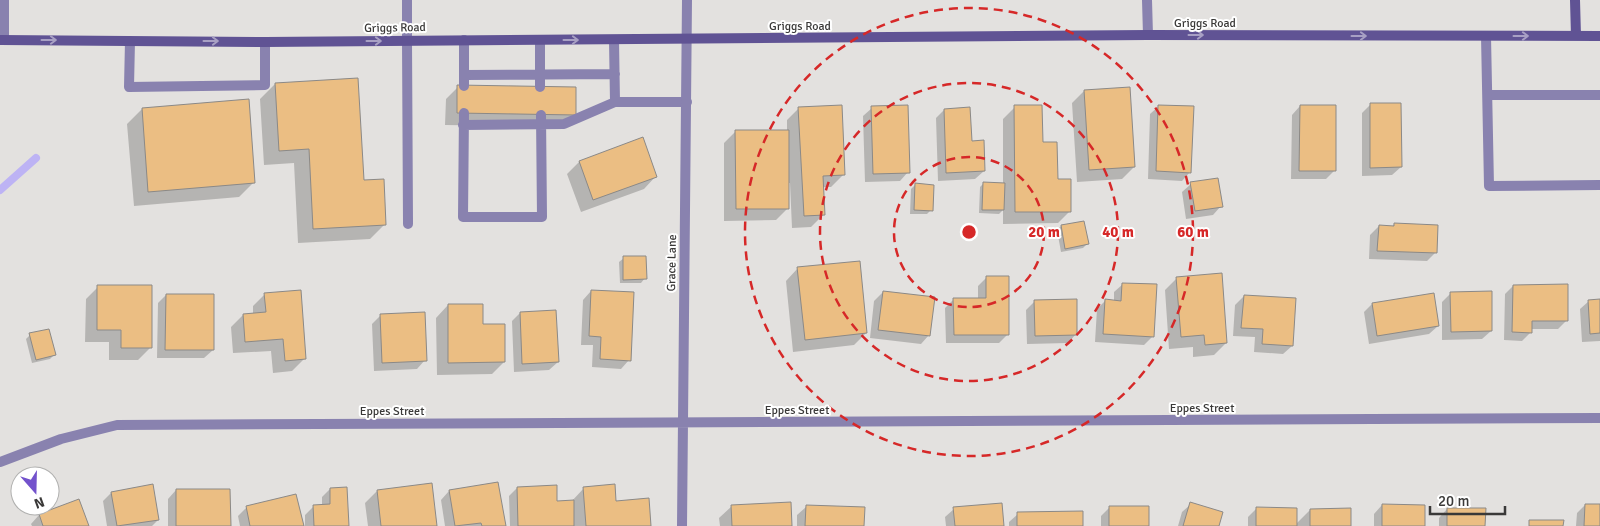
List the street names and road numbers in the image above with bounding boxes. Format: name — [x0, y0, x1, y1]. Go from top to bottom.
street label: Griggs Road — [1174, 16, 1236, 31]
street label: Griggs Road — [769, 19, 831, 34]
street label: Griggs Road — [364, 20, 426, 36]
street label: Grace Lane — [664, 234, 680, 292]
street label: Eppes Street — [1170, 401, 1234, 416]
street label: Eppes Street — [765, 403, 829, 418]
street label: Eppes Street — [360, 404, 424, 419]

